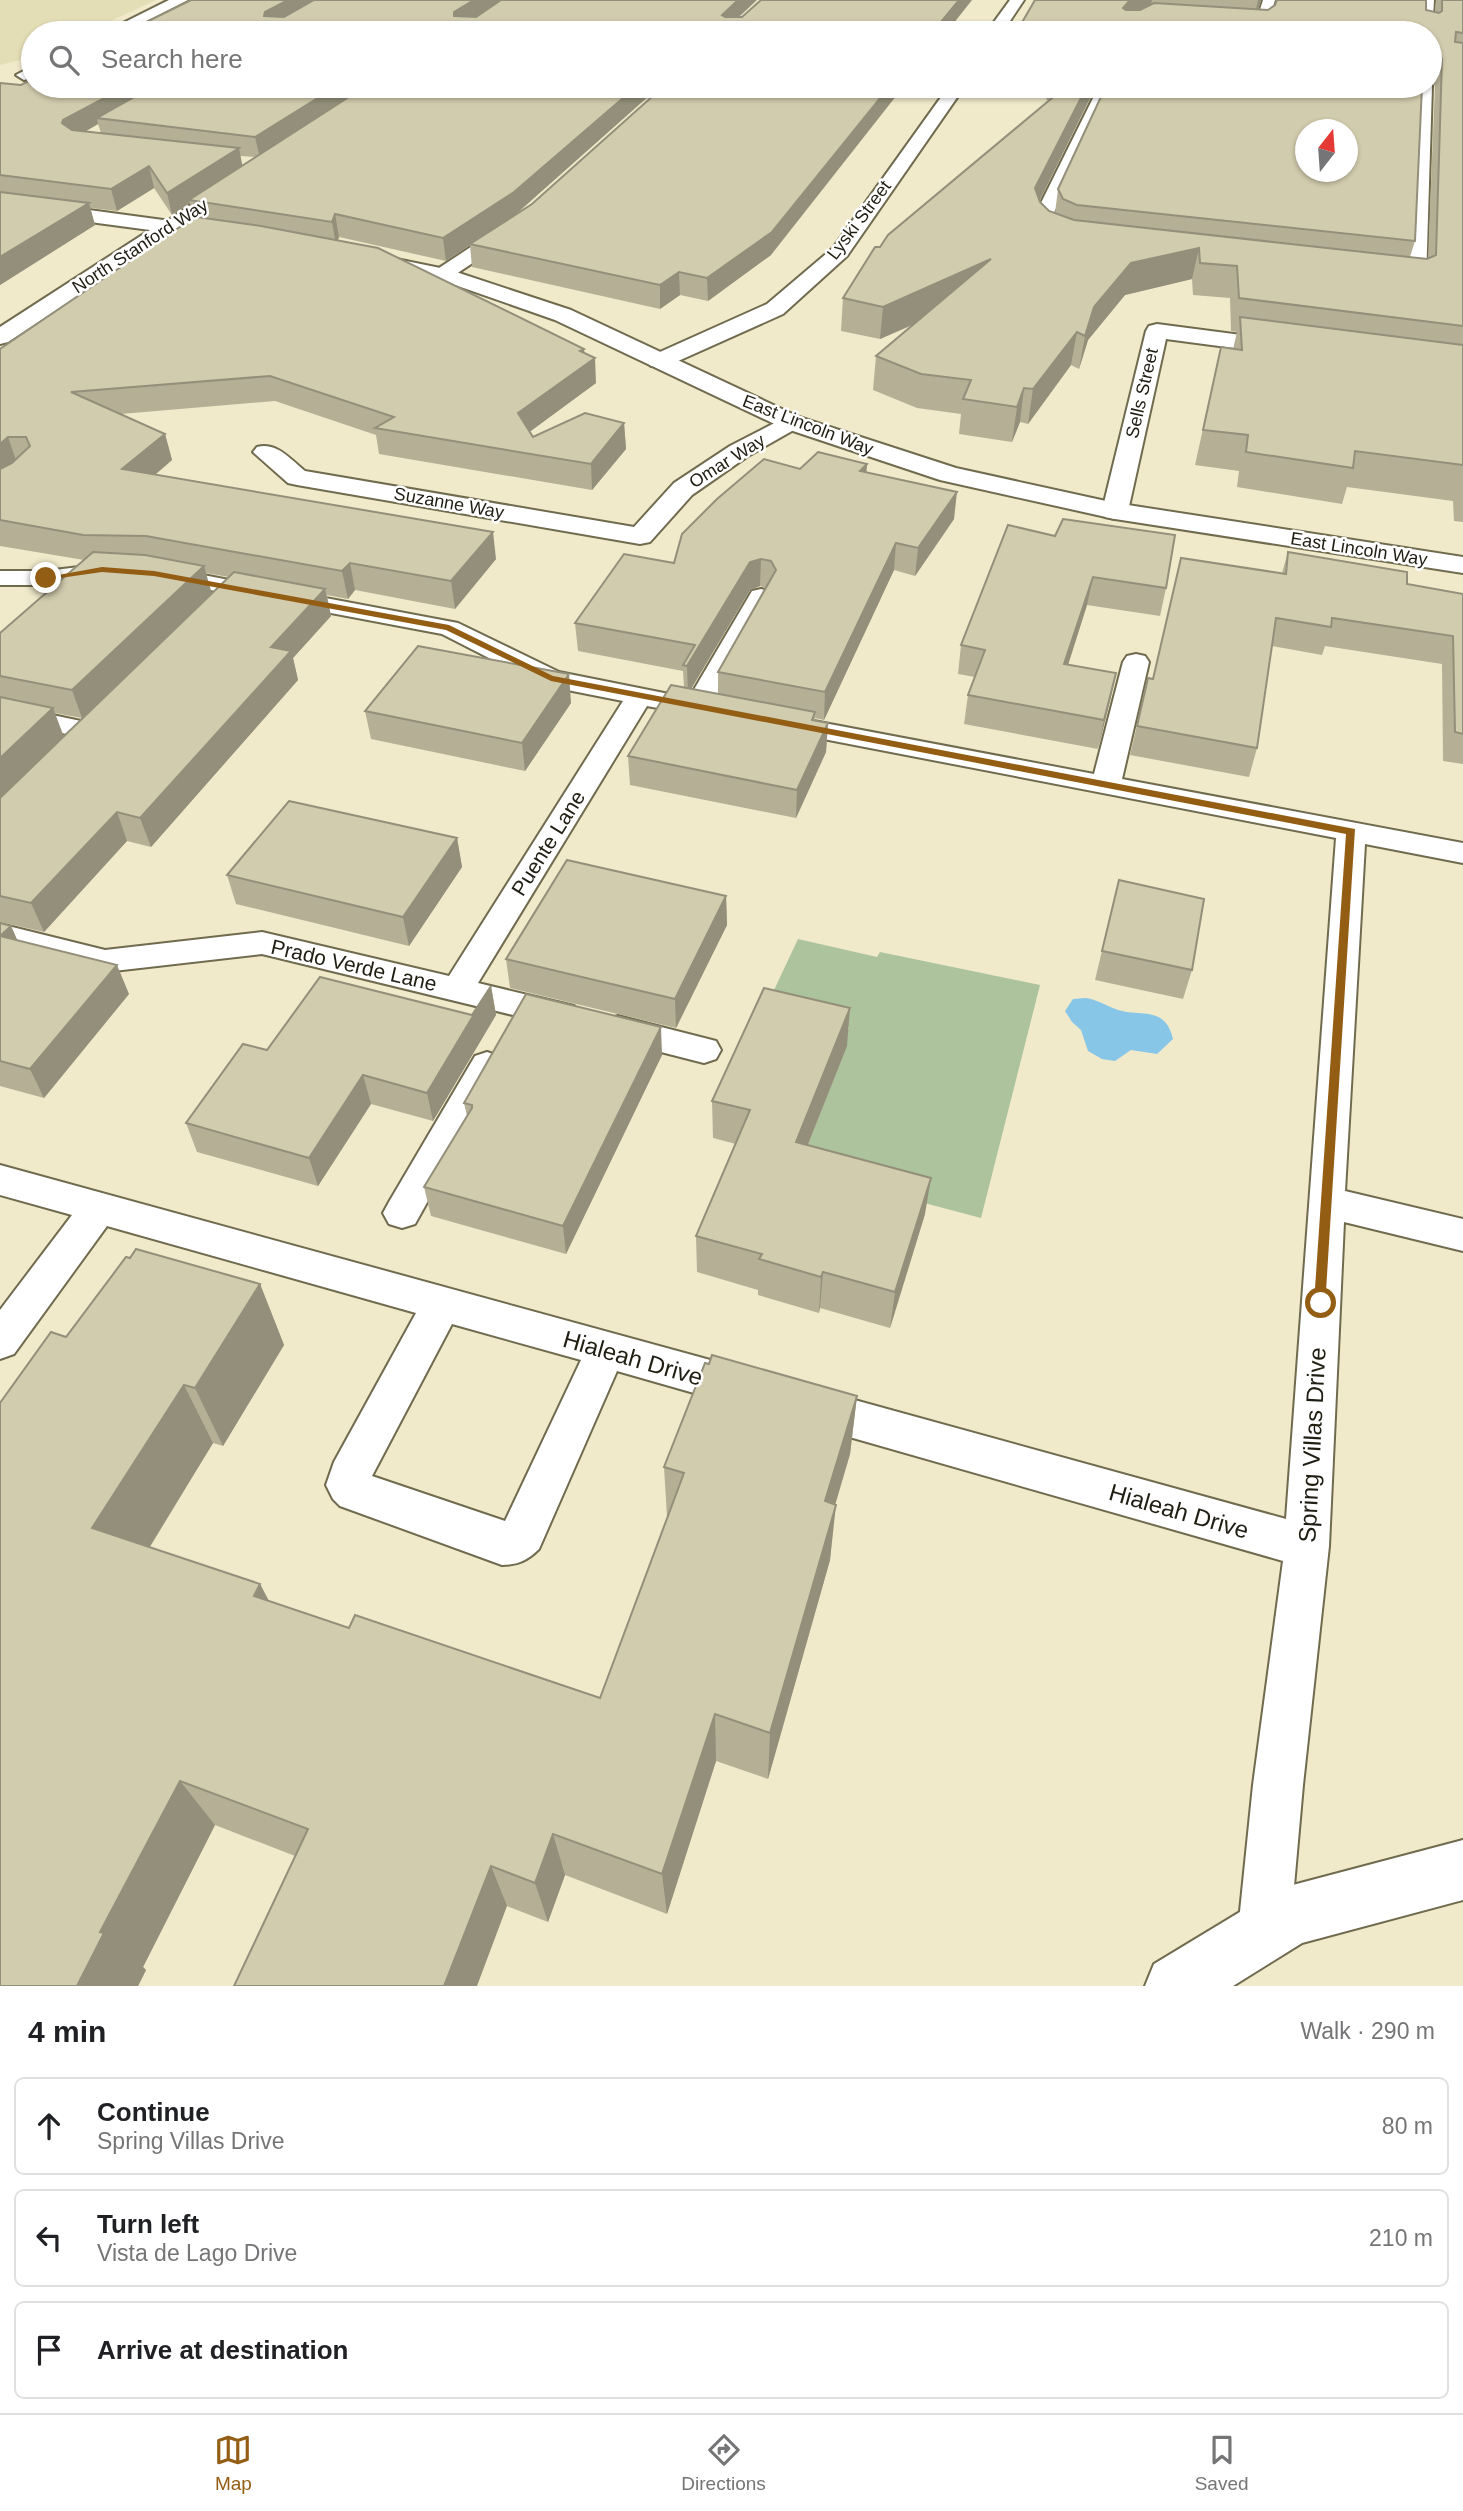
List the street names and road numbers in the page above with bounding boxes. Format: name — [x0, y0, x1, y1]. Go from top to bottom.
street label: Lyski Street — [823, 177, 895, 263]
street label: North Stanford Way — [69, 195, 211, 297]
street label: Sells Street — [1122, 346, 1162, 440]
street label: East Lincoln Way — [740, 391, 876, 459]
street label: Omar Way — [686, 430, 768, 492]
street label: Suzanne Way — [392, 483, 506, 523]
street label: East Lincoln Way — [1289, 528, 1429, 570]
street label: Puente Lane — [507, 786, 589, 900]
street label: Prado Verde Lane — [269, 935, 439, 995]
street label: Hialeah Drive — [560, 1325, 706, 1391]
street label: Spring Villas Drive — [1293, 1347, 1331, 1543]
street label: Hialeah Drive — [1106, 1478, 1252, 1544]

